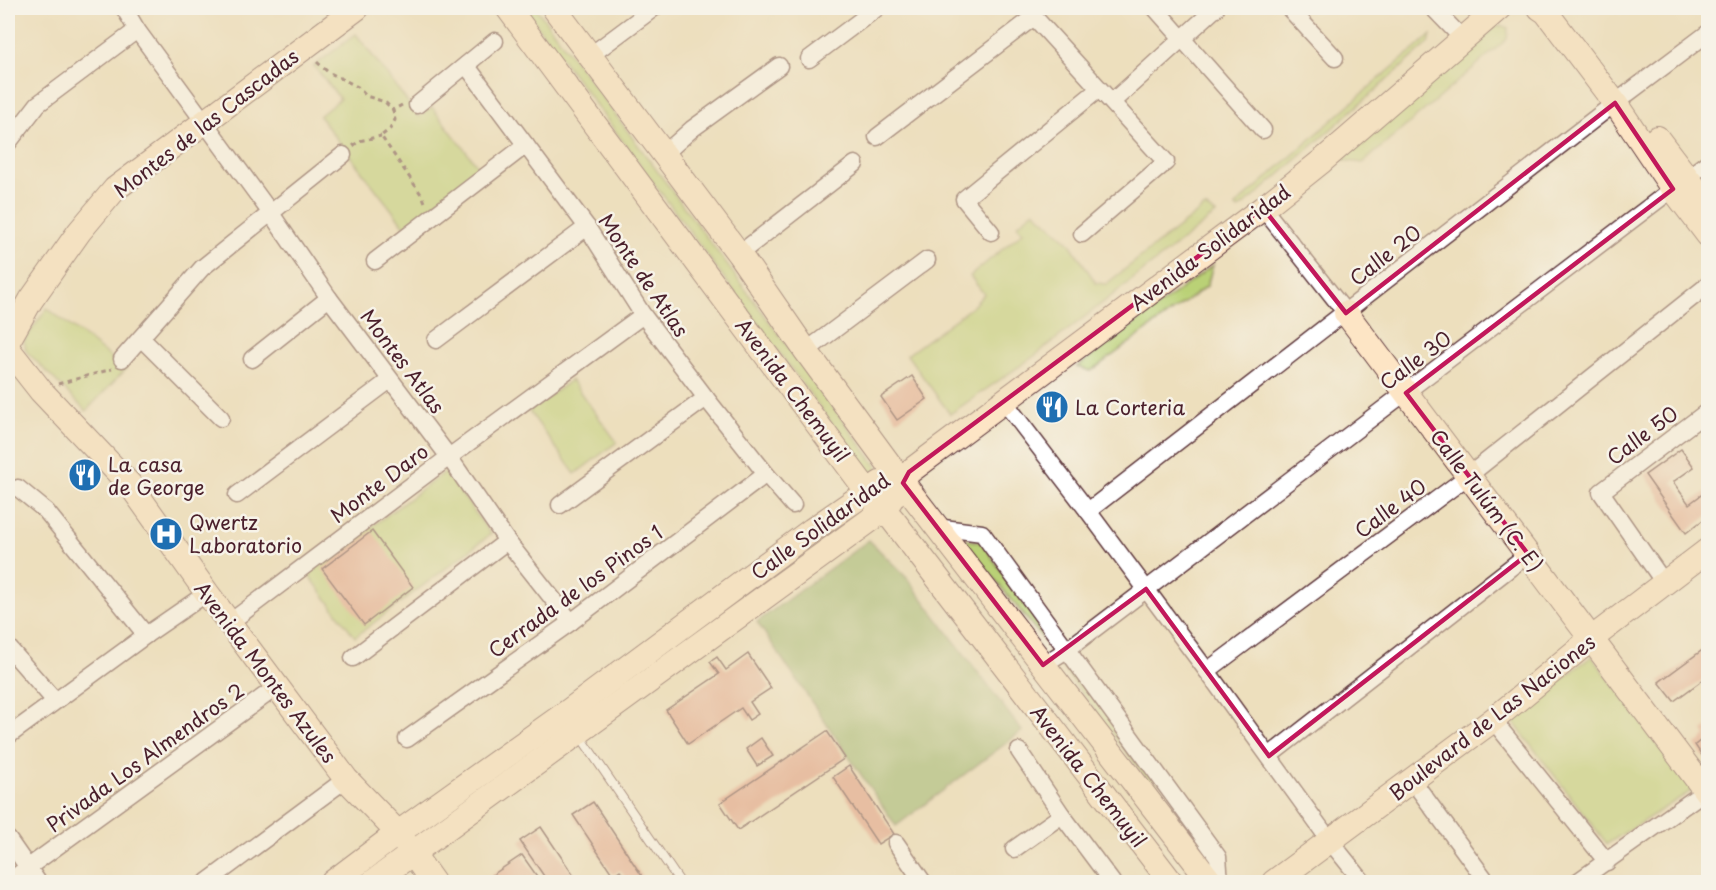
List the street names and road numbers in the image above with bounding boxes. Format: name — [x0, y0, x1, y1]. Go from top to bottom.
street label: Montes de las Cascadas — [107, 41, 305, 205]
street label: Avenida Solidaridad — [1124, 177, 1296, 317]
street label: Monte de Atlas — [592, 207, 696, 343]
street label: Calle 20 — [1343, 217, 1427, 293]
street label: Montes Atlas — [354, 302, 452, 420]
street label: Avenida Chemuyil — [729, 312, 857, 468]
street label: Calle 30 — [1373, 323, 1457, 397]
street label: Calle 50 — [1600, 398, 1684, 472]
street label: Calle Tulúm (C. E) — [1423, 422, 1551, 578]
street label: Monte Daro — [324, 436, 434, 530]
street label: Calle Solidaridad — [744, 465, 896, 587]
street label: Calle 40 — [1348, 471, 1432, 545]
street label: Cerrada de los Pinos 1 — [482, 517, 668, 665]
street label: Avenida Montes Azules — [188, 575, 344, 769]
street label: Boulevard de Las Naciones — [1382, 627, 1602, 807]
street label: Privada Los Almendros 2 — [40, 675, 250, 839]
street label: Avenida Chemuyil — [1024, 698, 1154, 854]

